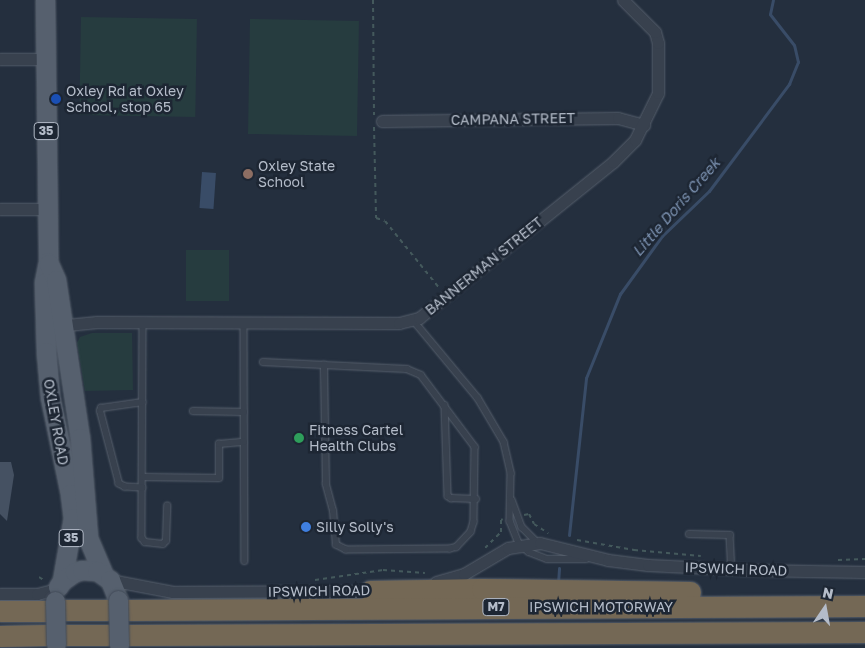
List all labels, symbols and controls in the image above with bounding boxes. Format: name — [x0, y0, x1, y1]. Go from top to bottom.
place label: Oxley Rd at Oxley School, stop 65 — [66, 83, 184, 115]
marker: Oxley Rd at Oxley School, stop 65 — [50, 93, 62, 105]
street label: CAMPANA STREET — [451, 110, 575, 128]
road number: 35 — [34, 122, 58, 140]
water label: Little Doris Creek — [628, 154, 724, 260]
place label: Oxley State School — [258, 158, 335, 190]
marker: Oxley State School — [242, 168, 254, 180]
street label: BANNERMAN STREET — [422, 213, 546, 319]
street label: OXLEY ROAD — [40, 378, 72, 466]
place label: Fitness Cartel Health Clubs — [309, 422, 403, 454]
marker: Fitness Cartel Health Clubs — [293, 432, 305, 444]
place label: Silly Solly's — [316, 519, 394, 535]
marker: Silly Solly's — [300, 521, 312, 533]
road number: 35 — [58, 528, 84, 548]
street label: IPSWICH ROAD — [684, 559, 788, 579]
street label: IPSWICH ROAD — [268, 582, 370, 600]
north arrow — [800, 583, 850, 633]
text: N — [821, 583, 835, 602]
road number: M7 — [482, 598, 510, 616]
street label: IPSWICH MOTORWAY — [529, 599, 673, 615]

